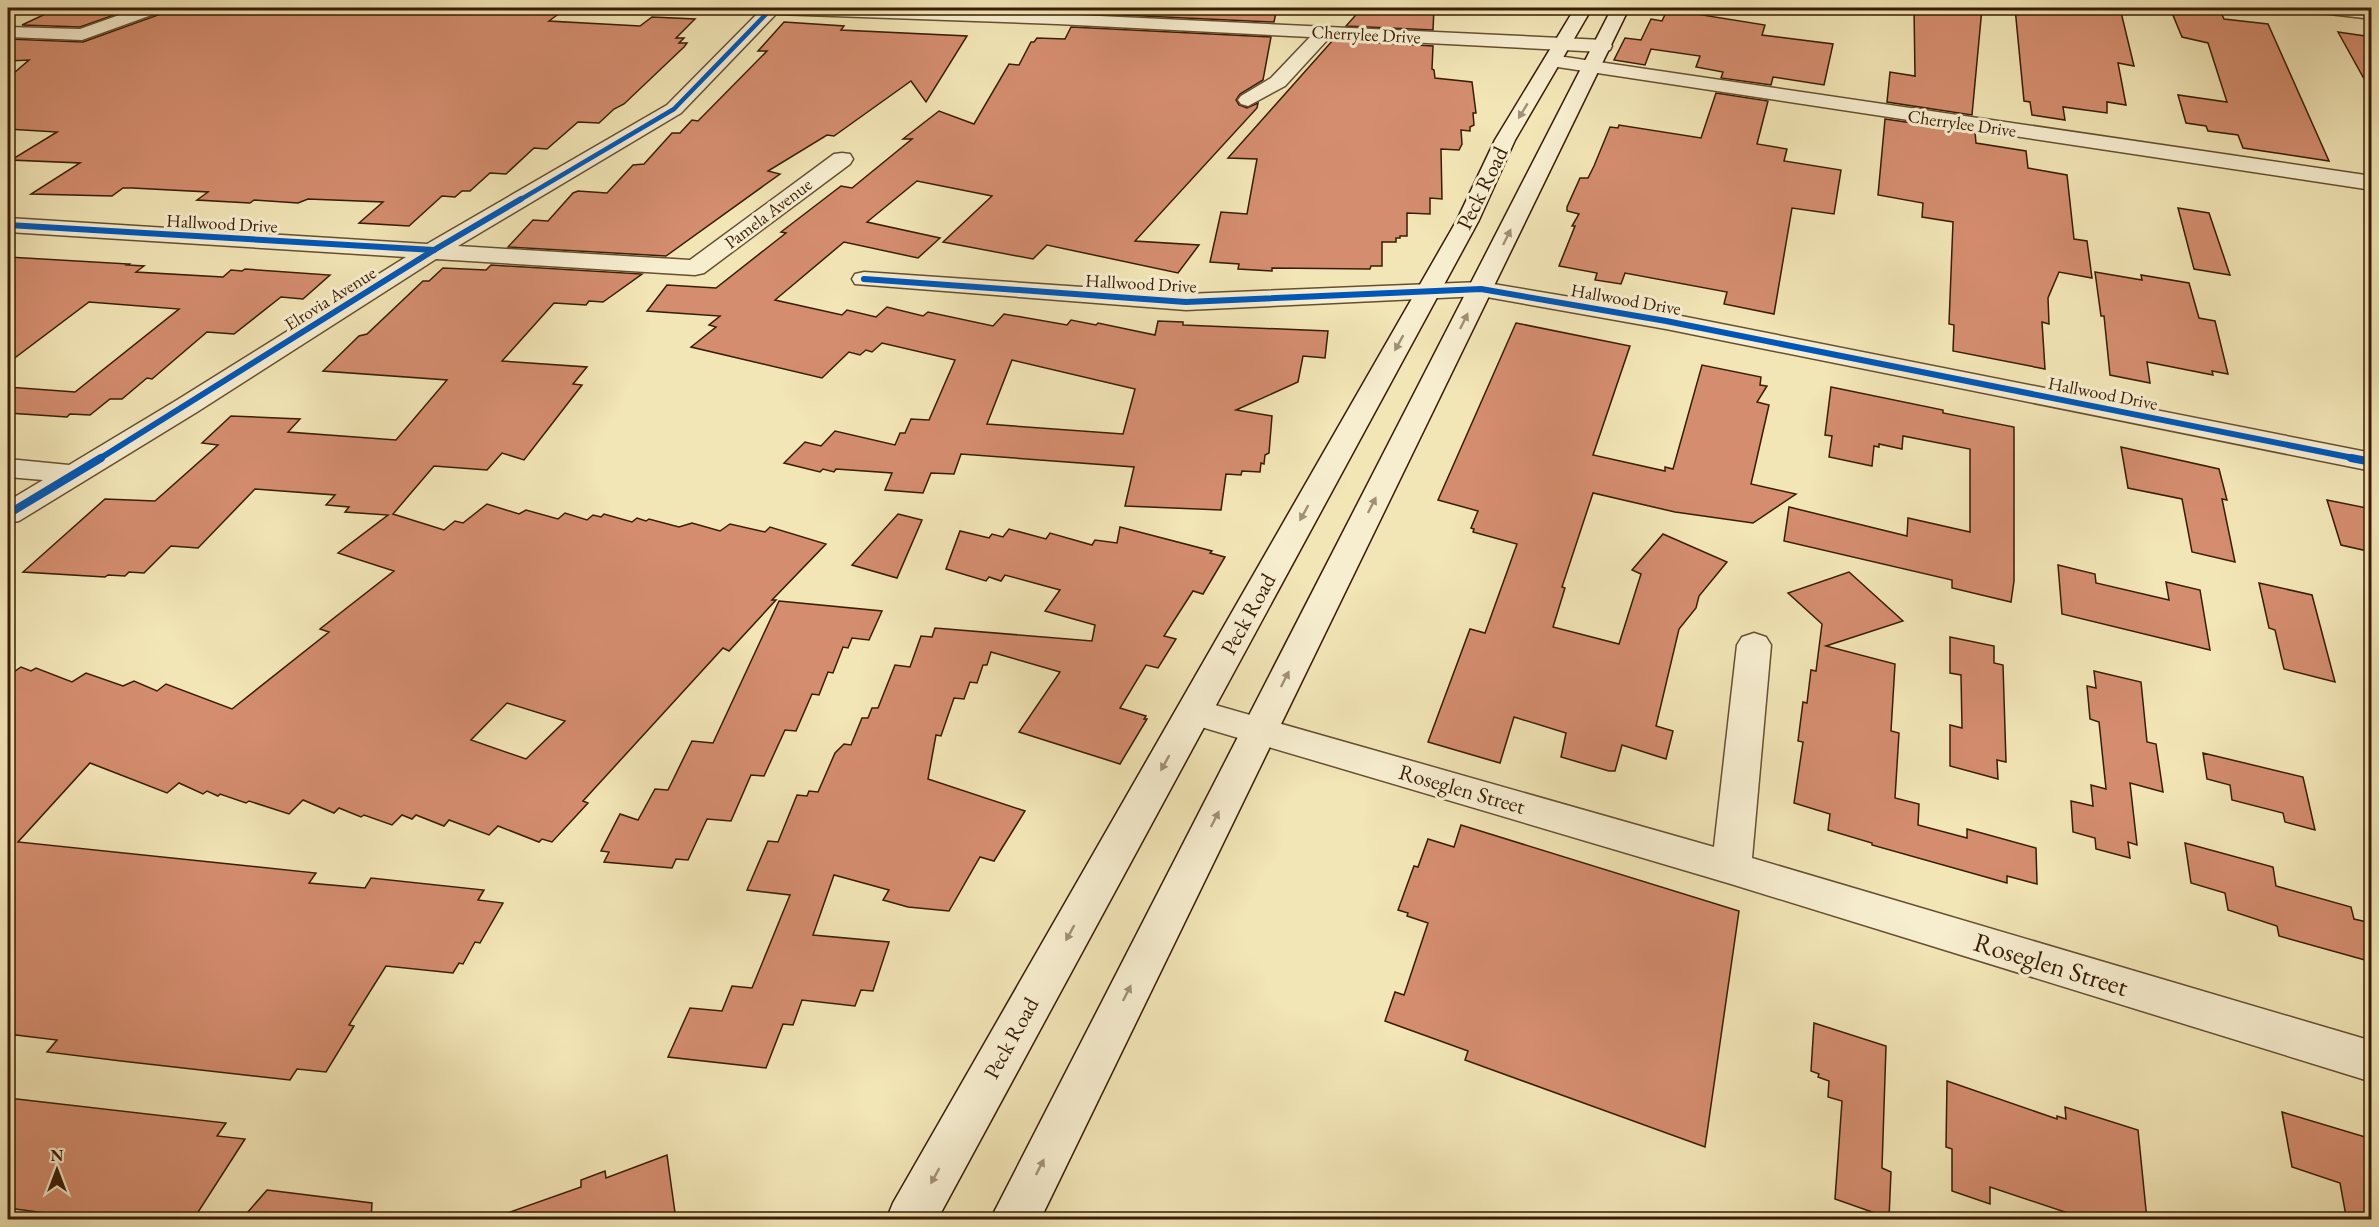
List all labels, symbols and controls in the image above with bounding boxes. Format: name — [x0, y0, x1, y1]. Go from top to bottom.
street label: Cherrylee Drive — [1311, 20, 1421, 48]
one-way arrow — [1517, 103, 1528, 119]
street label: Cherrylee Drive — [1906, 104, 2018, 142]
street label: Peck Road — [1449, 141, 1515, 234]
street label: Pamela Avenue — [720, 173, 816, 253]
street label: Hallwood Drive — [166, 209, 278, 237]
one-way arrow — [1502, 228, 1511, 245]
street label: Elrovia Avenue — [280, 261, 380, 335]
street label: Hallwood Drive — [1085, 269, 1197, 297]
street label: Hallwood Drive — [1569, 278, 1683, 320]
one-way arrow — [1460, 313, 1469, 330]
one-way arrow — [1394, 334, 1404, 351]
street label: Hallwood Drive — [2046, 371, 2160, 415]
one-way arrow — [1368, 496, 1377, 513]
one-way arrow — [1299, 505, 1309, 522]
street label: Peck Road — [1214, 567, 1283, 660]
one-way arrow — [1280, 670, 1290, 687]
one-way arrow — [1160, 755, 1170, 772]
street label: Roseglen Street — [1395, 757, 1529, 821]
one-way arrow — [1210, 810, 1220, 827]
street label: Roseglen Street — [1970, 924, 2133, 1004]
one-way arrow — [1065, 925, 1075, 942]
one-way arrow — [1123, 984, 1132, 1001]
street label: Peck Road — [977, 991, 1046, 1084]
north arrow — [27, 1140, 87, 1200]
text: N — [51, 1145, 64, 1166]
one-way arrow — [1035, 1159, 1045, 1176]
one-way arrow — [930, 1167, 940, 1184]

